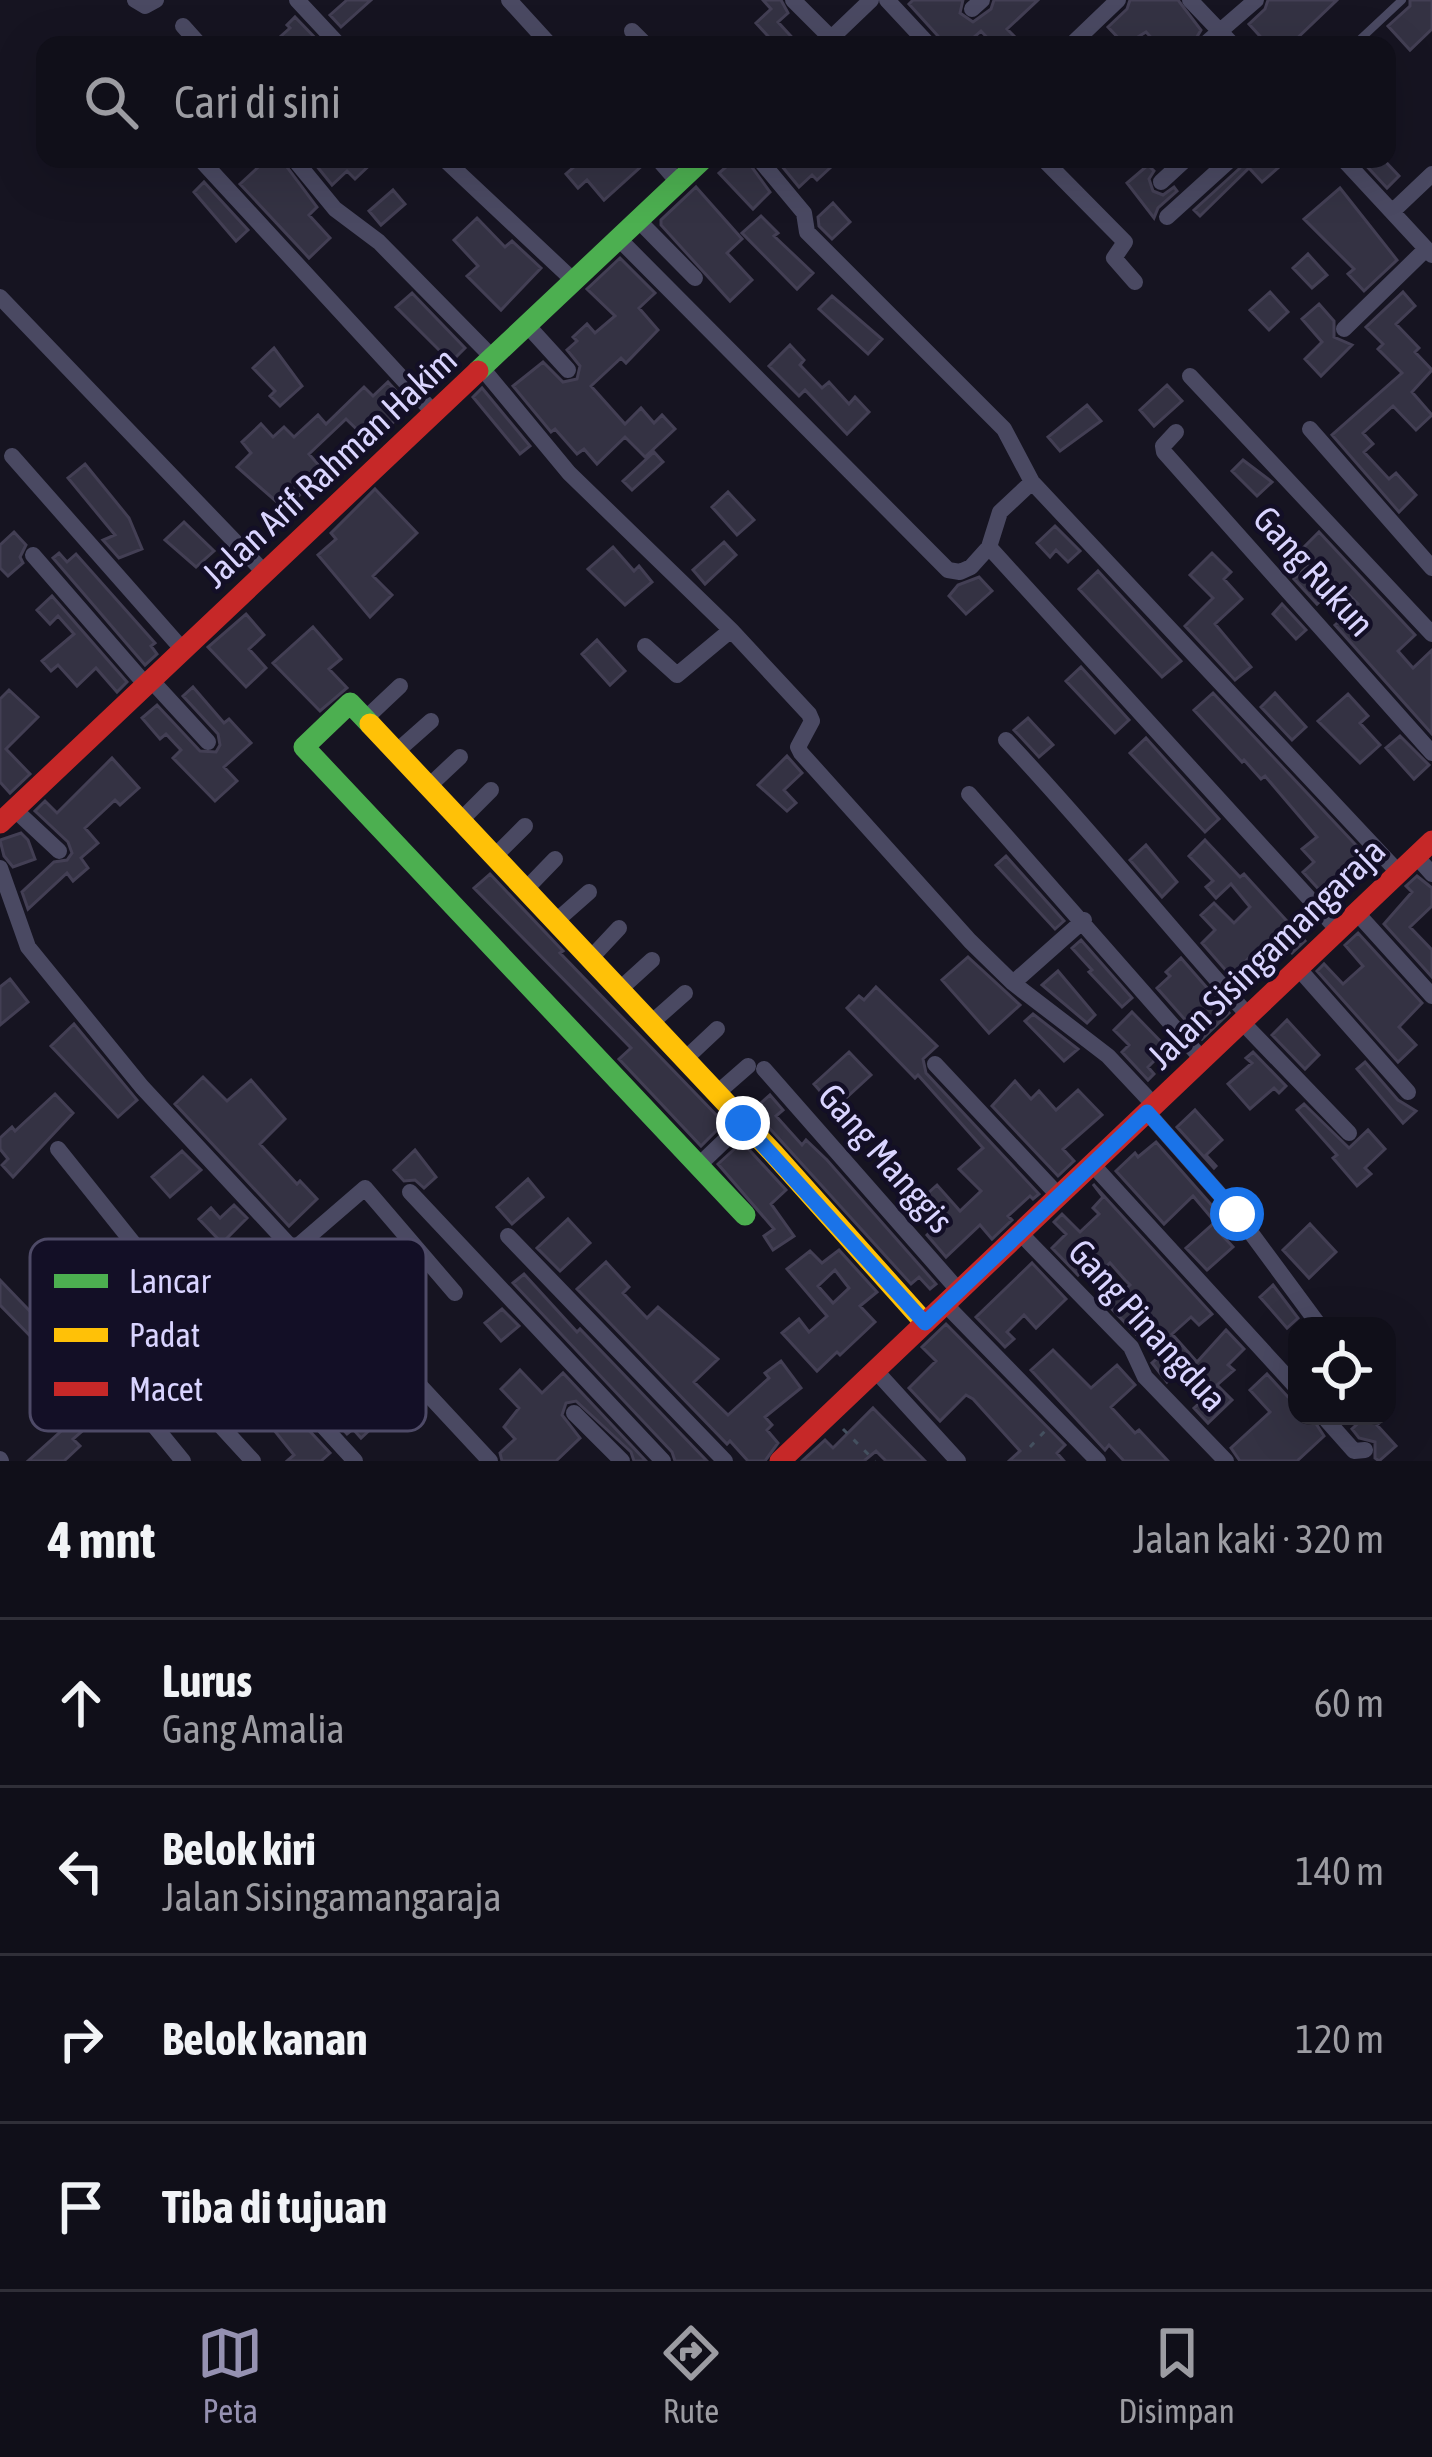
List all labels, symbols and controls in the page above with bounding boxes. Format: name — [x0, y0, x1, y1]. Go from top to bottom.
search box — [36, 36, 1396, 168]
icon: search — [78, 69, 144, 135]
text: Cari di sini — [174, 76, 341, 128]
street label: Jalan Arif Rahman Hakim — [193, 338, 465, 596]
street label: Gang Rukun — [1245, 498, 1383, 644]
street label: Jalan Sisingamangaraja — [1139, 829, 1393, 1077]
street label: Gang Manggis — [810, 1075, 962, 1241]
route end — [716, 1096, 770, 1150]
route start — [1210, 1187, 1264, 1241]
street label: Gang Pinangdua — [1060, 1230, 1236, 1420]
legend — [30, 1239, 426, 1431]
text: Lancar — [129, 1262, 212, 1300]
text: Padat — [129, 1316, 200, 1354]
map controls — [1288, 1317, 1396, 1425]
button: locate — [1288, 1317, 1396, 1425]
text: Macet — [129, 1370, 203, 1408]
text: 4 mnt — [48, 1510, 155, 1569]
text: Jalan kaki · 320 m — [1133, 1517, 1384, 1561]
text: Lurus — [162, 1655, 252, 1707]
icon: ahead — [48, 1670, 114, 1736]
text: 60 m — [1314, 1681, 1384, 1725]
text: Gang Amalia — [162, 1707, 345, 1751]
text: Belok kiri — [162, 1823, 316, 1875]
icon: left — [48, 1838, 114, 1904]
text: 140 m — [1296, 1849, 1384, 1893]
text: Jalan Sisingamangaraja — [162, 1875, 502, 1919]
icon: right — [48, 2006, 114, 2072]
text: Belok kanan — [162, 2013, 368, 2065]
text: 120 m — [1296, 2017, 1384, 2061]
icon: arrive — [48, 2174, 114, 2240]
text: Tiba di tujuan — [162, 2181, 387, 2233]
tab: Peta — [197, 2320, 263, 2430]
tab: Rute — [658, 2320, 724, 2430]
tab: Disimpan — [1119, 2320, 1235, 2430]

